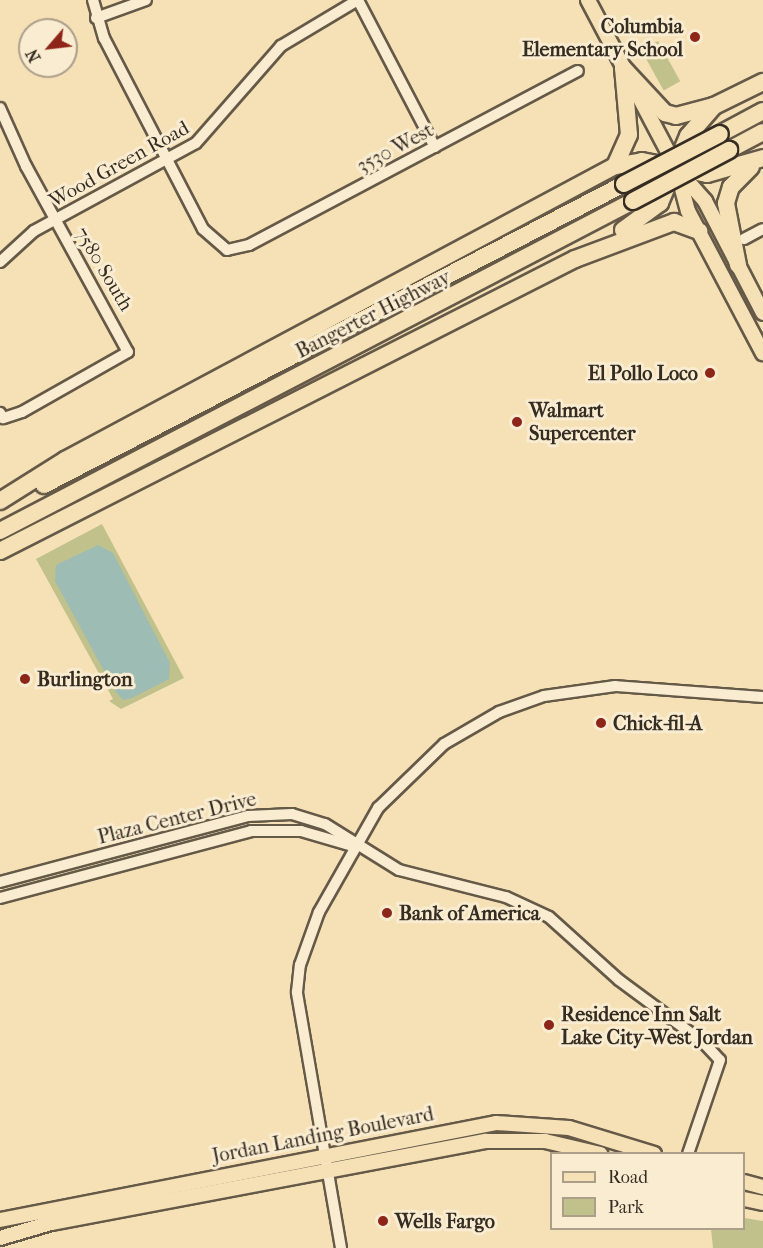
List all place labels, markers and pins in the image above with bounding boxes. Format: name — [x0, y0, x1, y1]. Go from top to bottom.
place label: Columbia Elementary School — [522, 14, 683, 61]
marker: Columbia Elementary School — [688, 30, 702, 44]
place label: El Pollo Loco — [588, 361, 698, 385]
marker: El Pollo Loco — [703, 366, 717, 380]
place label: Walmart Supercenter — [529, 398, 635, 445]
marker: Walmart Supercenter — [510, 415, 524, 429]
place label: Burlington — [37, 667, 132, 691]
marker: Burlington — [18, 672, 32, 686]
place label: Chick-fil-A — [613, 711, 703, 735]
marker: Chick-fil-A — [594, 716, 608, 730]
place label: Bank of America — [399, 901, 540, 925]
marker: Bank of America — [380, 906, 394, 920]
place label: Residence Inn Salt Lake City-West Jordan — [561, 1002, 753, 1049]
marker: Residence Inn Salt Lake City-West Jordan — [542, 1018, 556, 1032]
place label: Wells Fargo — [395, 1209, 495, 1233]
marker: Wells Fargo — [376, 1214, 390, 1228]

